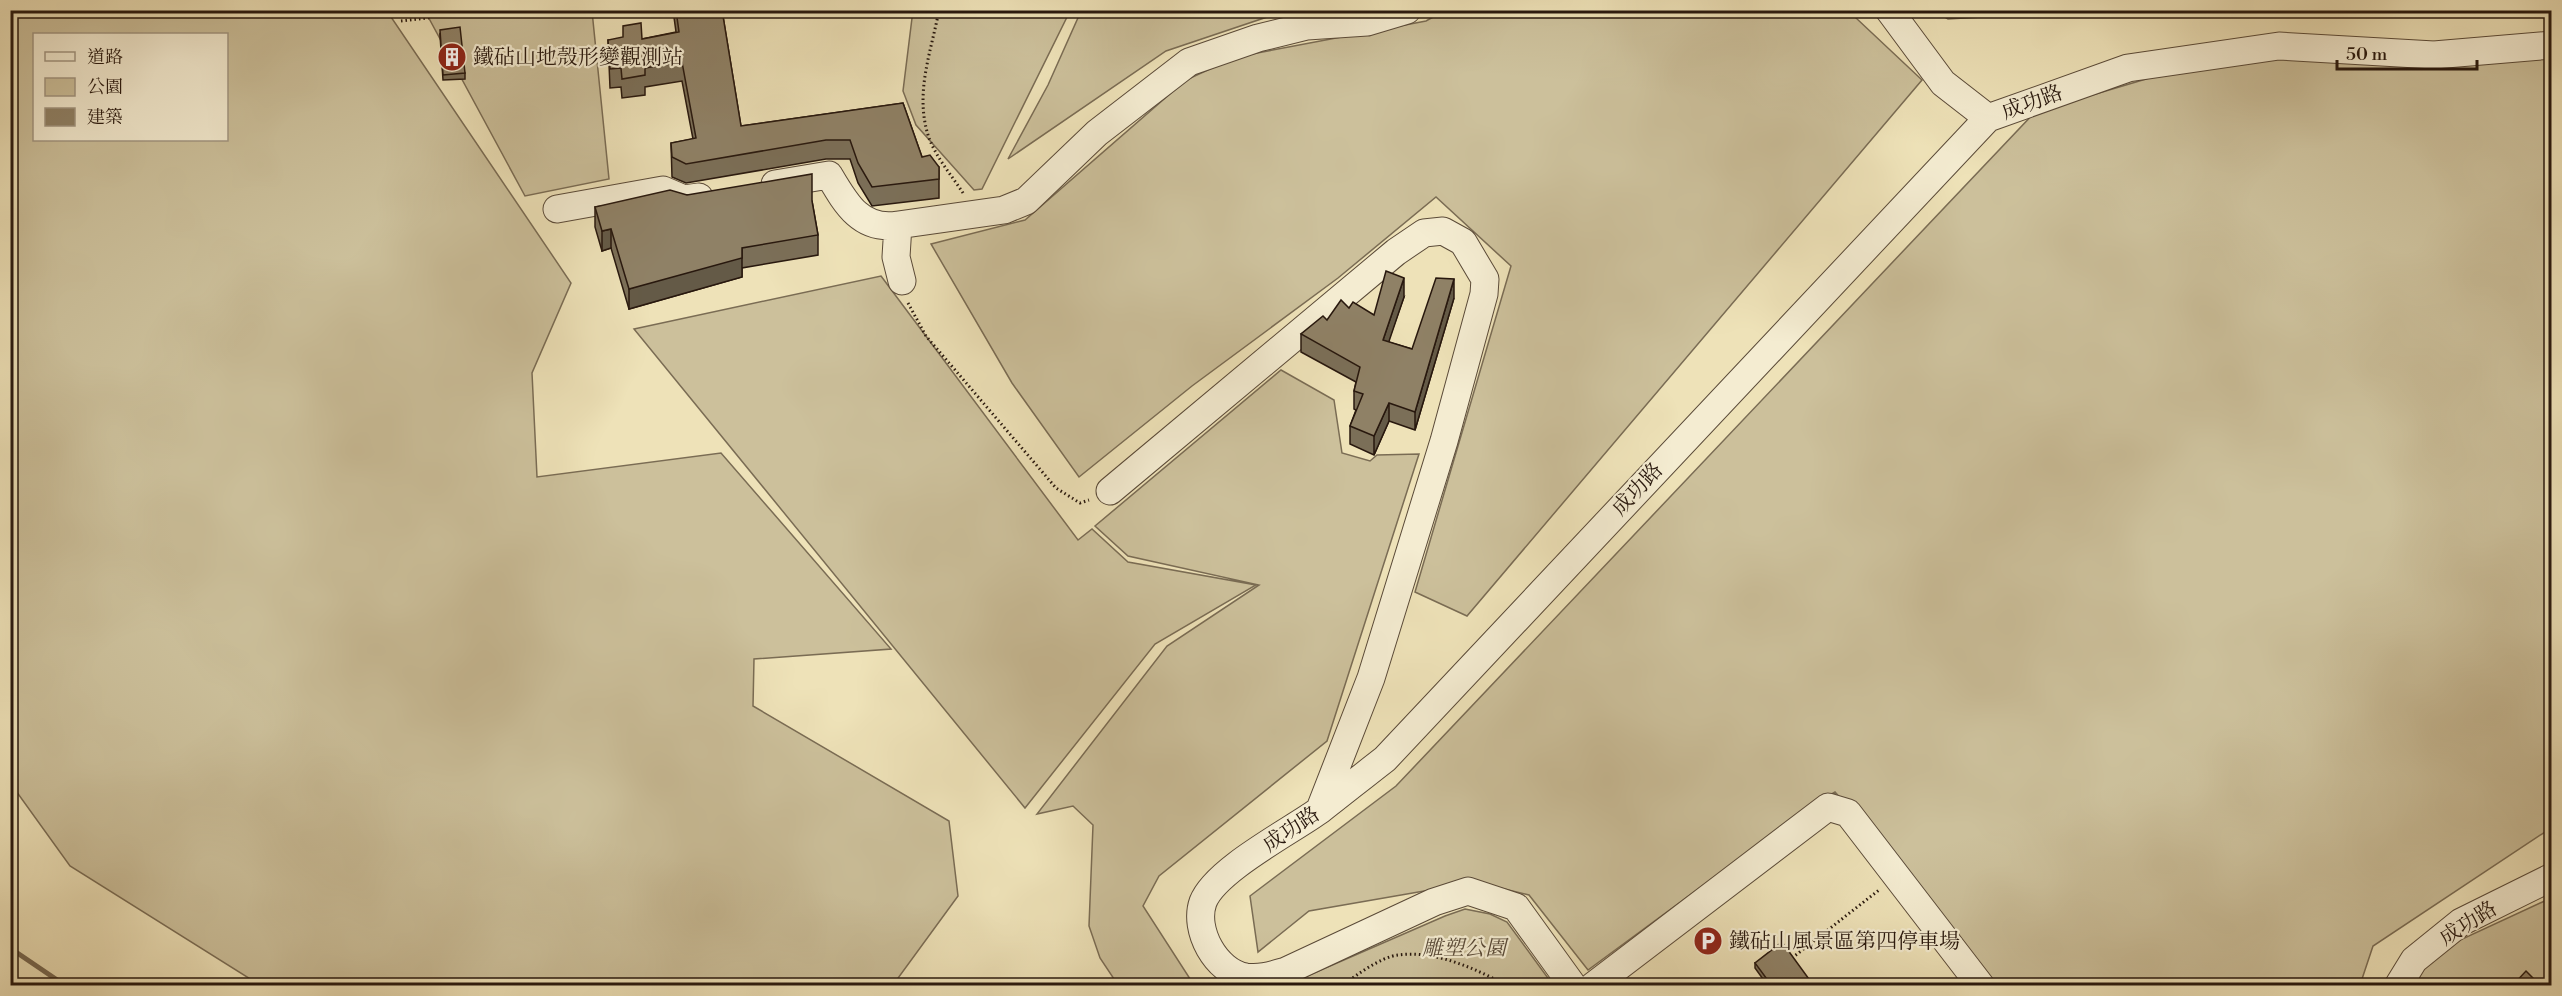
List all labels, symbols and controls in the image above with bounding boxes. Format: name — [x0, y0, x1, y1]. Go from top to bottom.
legend — [33, 33, 228, 141]
scale bar — [2337, 33, 2476, 71]
building icon: 鐵砧山地殼形變觀測站 — [436, 41, 468, 73]
text: 50 m — [2346, 43, 2388, 66]
place label: 鐵砧山地殼形變觀測站 — [473, 45, 683, 71]
text: 道路 — [87, 46, 123, 69]
text: 公園 — [87, 76, 123, 99]
street label: 成功路 — [1998, 80, 2066, 126]
text: 建築 — [87, 106, 123, 129]
street label: 成功路 — [1607, 458, 1669, 522]
street label: 成功路 — [1258, 801, 1325, 858]
street label: 成功路 — [2435, 896, 2502, 952]
parking icon: 鐵砧山風景區第四停車場 — [1692, 925, 1724, 957]
place label: 鐵砧山風景區第四停車場 — [1729, 929, 1960, 955]
park label: 雕塑公園 — [1422, 936, 1509, 962]

